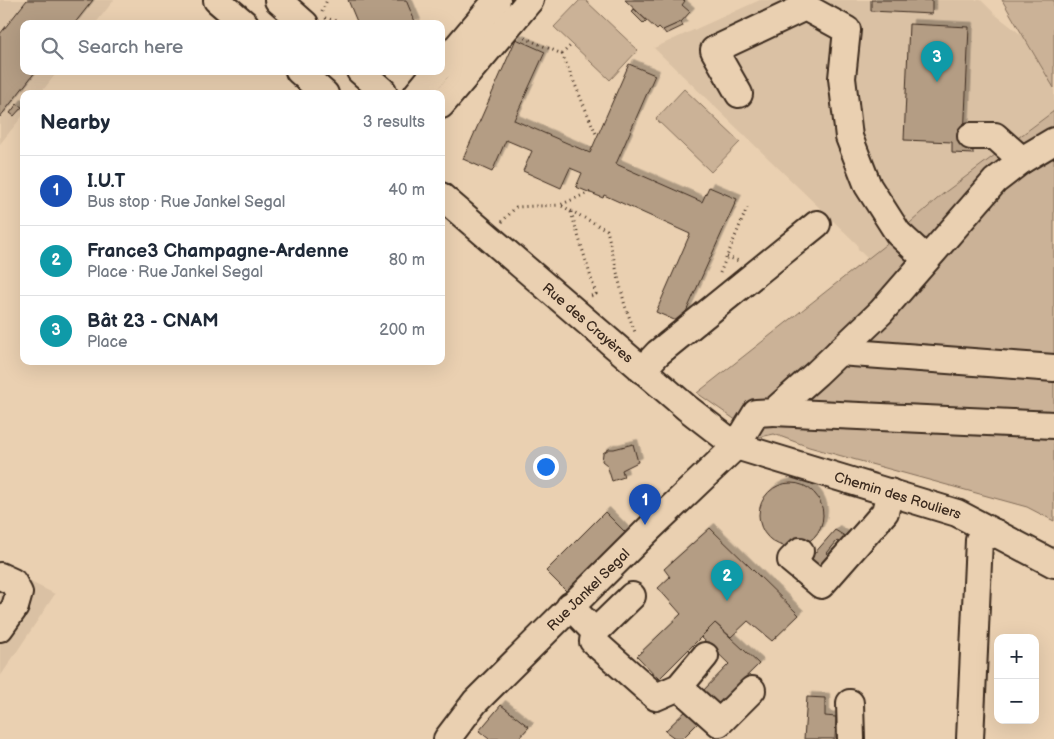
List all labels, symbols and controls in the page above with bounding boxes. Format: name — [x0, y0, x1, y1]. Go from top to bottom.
search box — [20, 20, 445, 75]
icon: search — [38, 34, 66, 62]
text: Search here — [78, 36, 183, 59]
pin: 3 — [921, 41, 953, 82]
text: Nearby — [40, 110, 110, 135]
text: 3 results — [363, 113, 425, 132]
text: I.U.T — [87, 170, 125, 193]
text: 1 — [53, 181, 59, 200]
text: 40 m — [388, 181, 425, 200]
text: Bus stop · Rue Jankel Segal — [87, 193, 285, 212]
text: France3 Champagne-Ardenne — [87, 240, 349, 263]
text: 2 — [51, 251, 61, 270]
text: 80 m — [389, 251, 425, 270]
text: Place · Rue Jankel Segal — [87, 263, 263, 282]
street label: Rue des Crayères — [539, 279, 636, 367]
text: Bât 23 - CNAM — [87, 310, 219, 333]
text: 3 — [51, 321, 61, 340]
text: 200 m — [379, 321, 425, 340]
text: Place — [87, 333, 128, 352]
your location — [533, 454, 559, 480]
street label: Chemin des Rouliers — [832, 468, 965, 523]
pin: 1 — [629, 484, 661, 525]
street label: Rue Jankel Segal — [544, 545, 633, 634]
pin: 2 — [711, 560, 743, 601]
map controls — [994, 634, 1039, 724]
button: + — [994, 634, 1039, 679]
button: − — [994, 679, 1039, 724]

